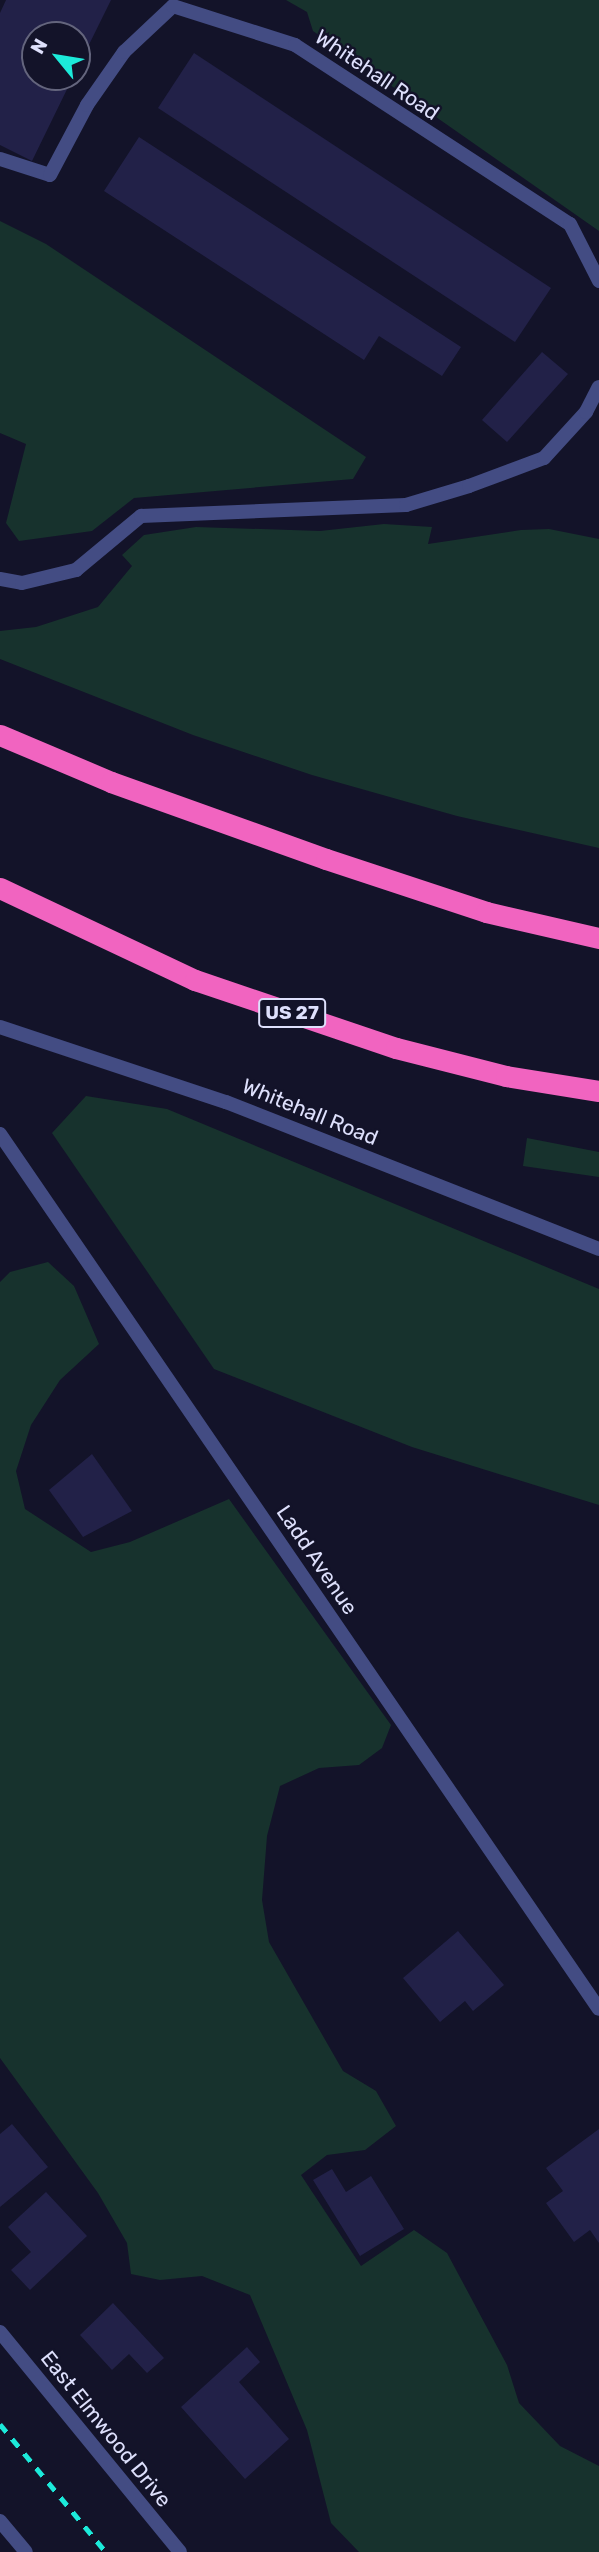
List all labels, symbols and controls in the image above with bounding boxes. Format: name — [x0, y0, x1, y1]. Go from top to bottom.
north arrow — [21, 21, 91, 91]
street label: Whitehall Road — [310, 24, 444, 126]
text: N — [26, 35, 52, 58]
road number: US 27 — [257, 998, 327, 1028]
street label: Whitehall Road — [238, 1073, 382, 1151]
street label: Ladd Avenue — [271, 1500, 363, 1620]
street label: East Elmwood Drive — [35, 2346, 177, 2512]

